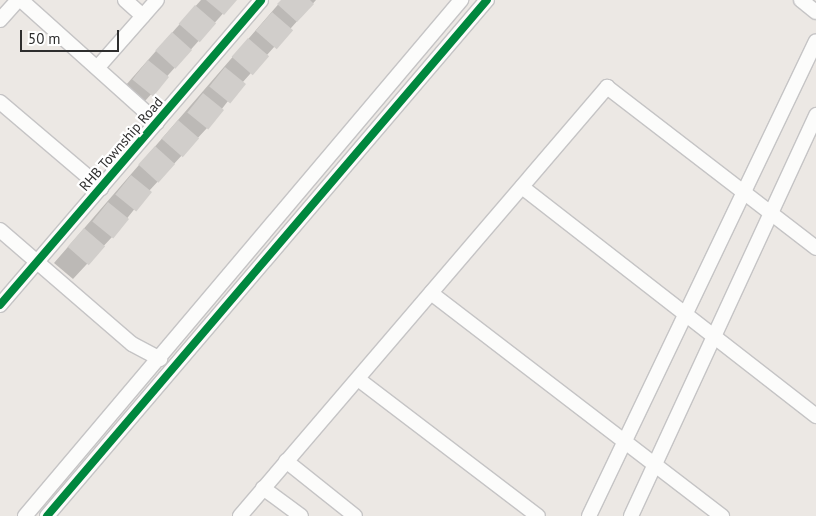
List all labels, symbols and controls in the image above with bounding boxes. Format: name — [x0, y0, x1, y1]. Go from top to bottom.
scale bar — [22, 20, 121, 52]
text: 50 m — [28, 29, 61, 48]
street label: RHB Township Road — [76, 94, 166, 194]

